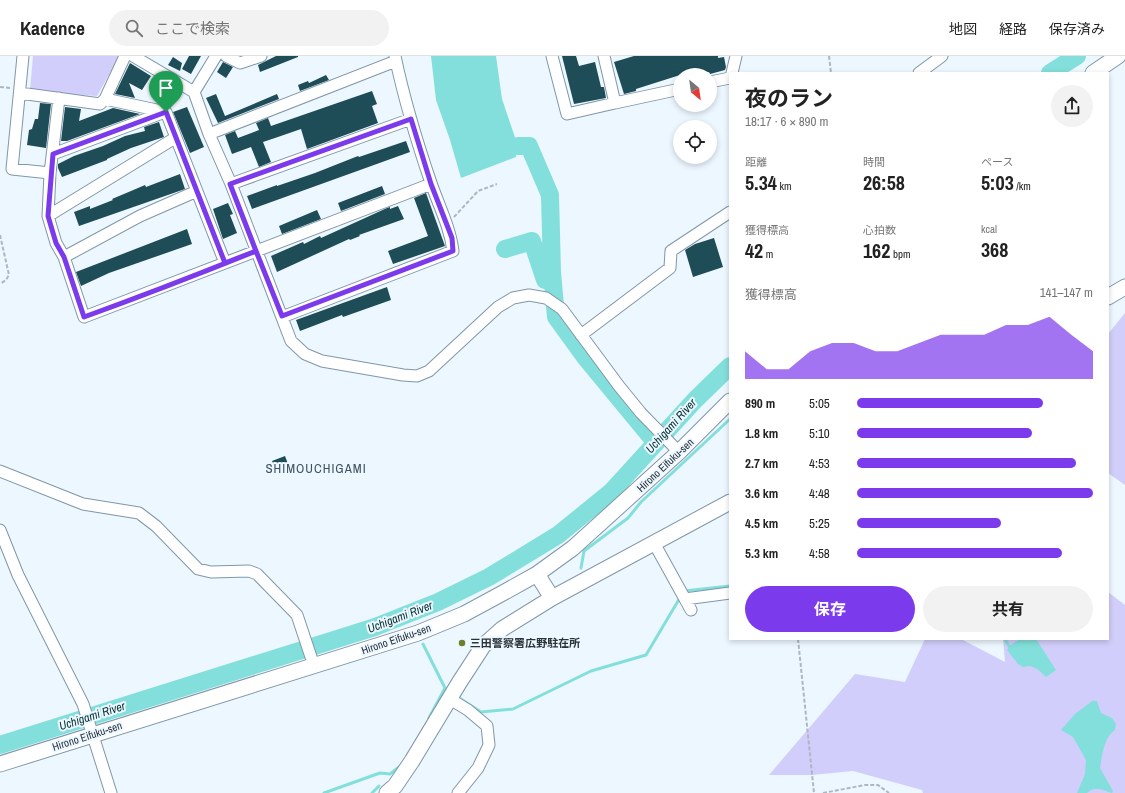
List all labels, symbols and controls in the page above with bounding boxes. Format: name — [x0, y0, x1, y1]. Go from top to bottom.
search box — [109, 10, 389, 46]
text: Kadence — [20, 15, 85, 41]
icon: search — [123, 17, 145, 39]
text: ここで検索 — [155, 18, 230, 39]
text: 地図 — [949, 20, 977, 38]
text: 経路 — [999, 20, 1027, 38]
text: 保存済み — [1049, 20, 1105, 38]
north arrow — [673, 68, 717, 112]
map controls — [673, 68, 717, 164]
pin — [149, 71, 183, 112]
icon: arrive — [155, 77, 177, 99]
text: 夜のラン — [745, 83, 833, 113]
button: share — [1051, 85, 1093, 127]
text: 18:17 · 6 × 890 m — [745, 113, 828, 130]
button: locate — [673, 120, 717, 164]
text: 距離 — [745, 155, 767, 169]
text: 時間 — [863, 155, 885, 169]
text: ペース — [981, 155, 1013, 169]
text: 5.34 — [745, 169, 777, 196]
text: 26:58 — [863, 169, 905, 196]
text: 5:03 — [981, 169, 1014, 196]
text: km — [777, 179, 791, 193]
text: /km — [1014, 179, 1031, 193]
text: kcal — [981, 222, 997, 236]
text: 獲得標高 — [745, 223, 789, 237]
text: 心拍数 — [863, 223, 896, 237]
text: 368 — [981, 236, 1008, 263]
text: 42 — [745, 237, 763, 264]
text: 162 — [863, 237, 890, 264]
text: m — [763, 247, 773, 261]
text: bpm — [890, 247, 910, 261]
text: 141–147 m — [1040, 284, 1093, 301]
text: 獲得標高 — [745, 286, 797, 303]
water label: Uchigami River — [642, 395, 700, 457]
text: 890 m — [745, 395, 775, 412]
text: 5:05 — [809, 395, 830, 412]
text: 1.8 km — [745, 425, 778, 442]
text: 5:10 — [809, 425, 830, 442]
street label: Hirono Eifuku-sen — [634, 435, 696, 495]
text: 2.7 km — [745, 455, 778, 472]
text: 4:53 — [809, 455, 830, 472]
district label: SHIMOUCHIGAMI — [265, 460, 367, 477]
text: 3.6 km — [745, 485, 778, 502]
text: 4:48 — [809, 485, 830, 502]
text: 4.5 km — [745, 515, 778, 532]
text: 5:25 — [809, 515, 830, 532]
text: 5.3 km — [745, 545, 778, 562]
text: 4:58 — [809, 545, 830, 562]
button: 保存 — [745, 586, 915, 632]
button: 共有 — [923, 586, 1093, 632]
water label: Uchigami River — [365, 597, 435, 637]
street label: Hirono Eifuku-sen — [359, 621, 433, 657]
place label: 三田警察署広野駐在所 — [470, 636, 580, 650]
marker: 三田警察署広野駐在所 — [457, 638, 467, 648]
water label: Uchigami River — [57, 698, 128, 734]
street label: Hirono Eifuku-sen — [50, 718, 124, 754]

